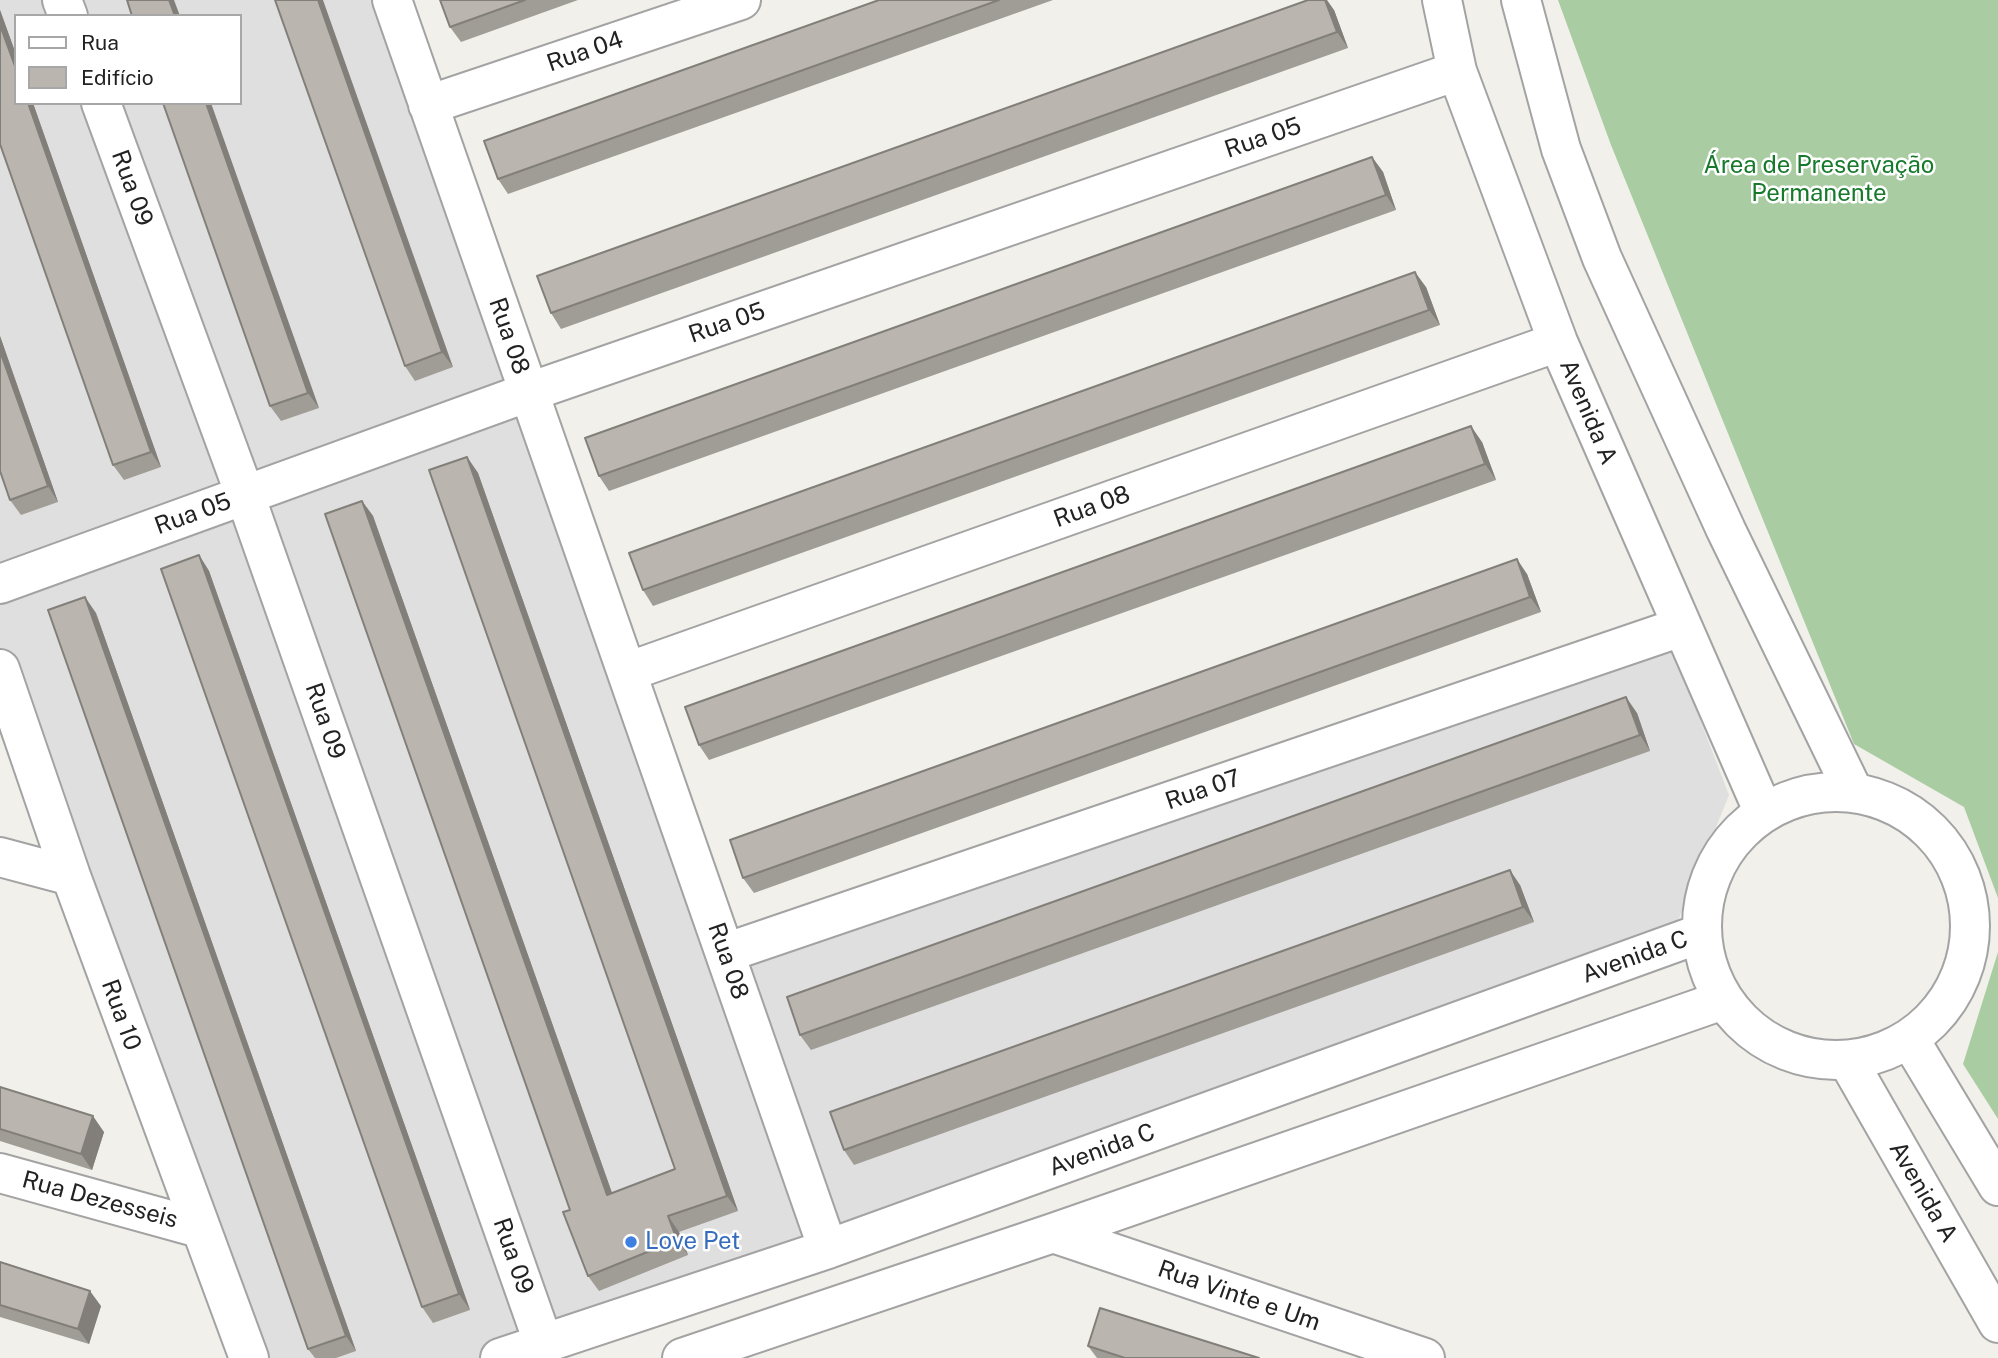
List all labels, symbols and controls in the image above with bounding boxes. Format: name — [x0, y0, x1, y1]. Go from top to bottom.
legend — [14, 14, 242, 105]
street label: Rua 04 — [543, 26, 627, 78]
text: Rua — [81, 30, 119, 55]
text: Edifício — [81, 65, 154, 90]
street label: Rua 05 — [1221, 112, 1305, 164]
street label: Rua 09 — [105, 146, 159, 230]
park label: Área de Preservação Permanente — [1704, 152, 1934, 208]
street label: Rua 08 — [483, 294, 535, 378]
street label: Rua 05 — [685, 297, 769, 349]
street label: Avenida A — [1553, 355, 1623, 469]
street label: Rua 08 — [1050, 480, 1134, 534]
street label: Rua 05 — [151, 487, 235, 541]
street label: Rua 09 — [299, 679, 351, 763]
street label: Rua 07 — [1162, 764, 1244, 816]
street label: Rua 08 — [702, 919, 754, 1003]
street label: Avenida C — [1578, 925, 1692, 989]
street label: Rua 10 — [95, 976, 147, 1054]
street label: Avenida C — [1045, 1118, 1159, 1182]
street label: Avenida A — [1883, 1137, 1963, 1247]
street label: Rua Dezesseis — [19, 1165, 181, 1235]
street label: Rua 09 — [487, 1214, 539, 1298]
place label: Love Pet — [645, 1228, 740, 1256]
marker: Love Pet — [623, 1234, 639, 1250]
street label: Rua Vinte e Um — [1154, 1255, 1324, 1337]

